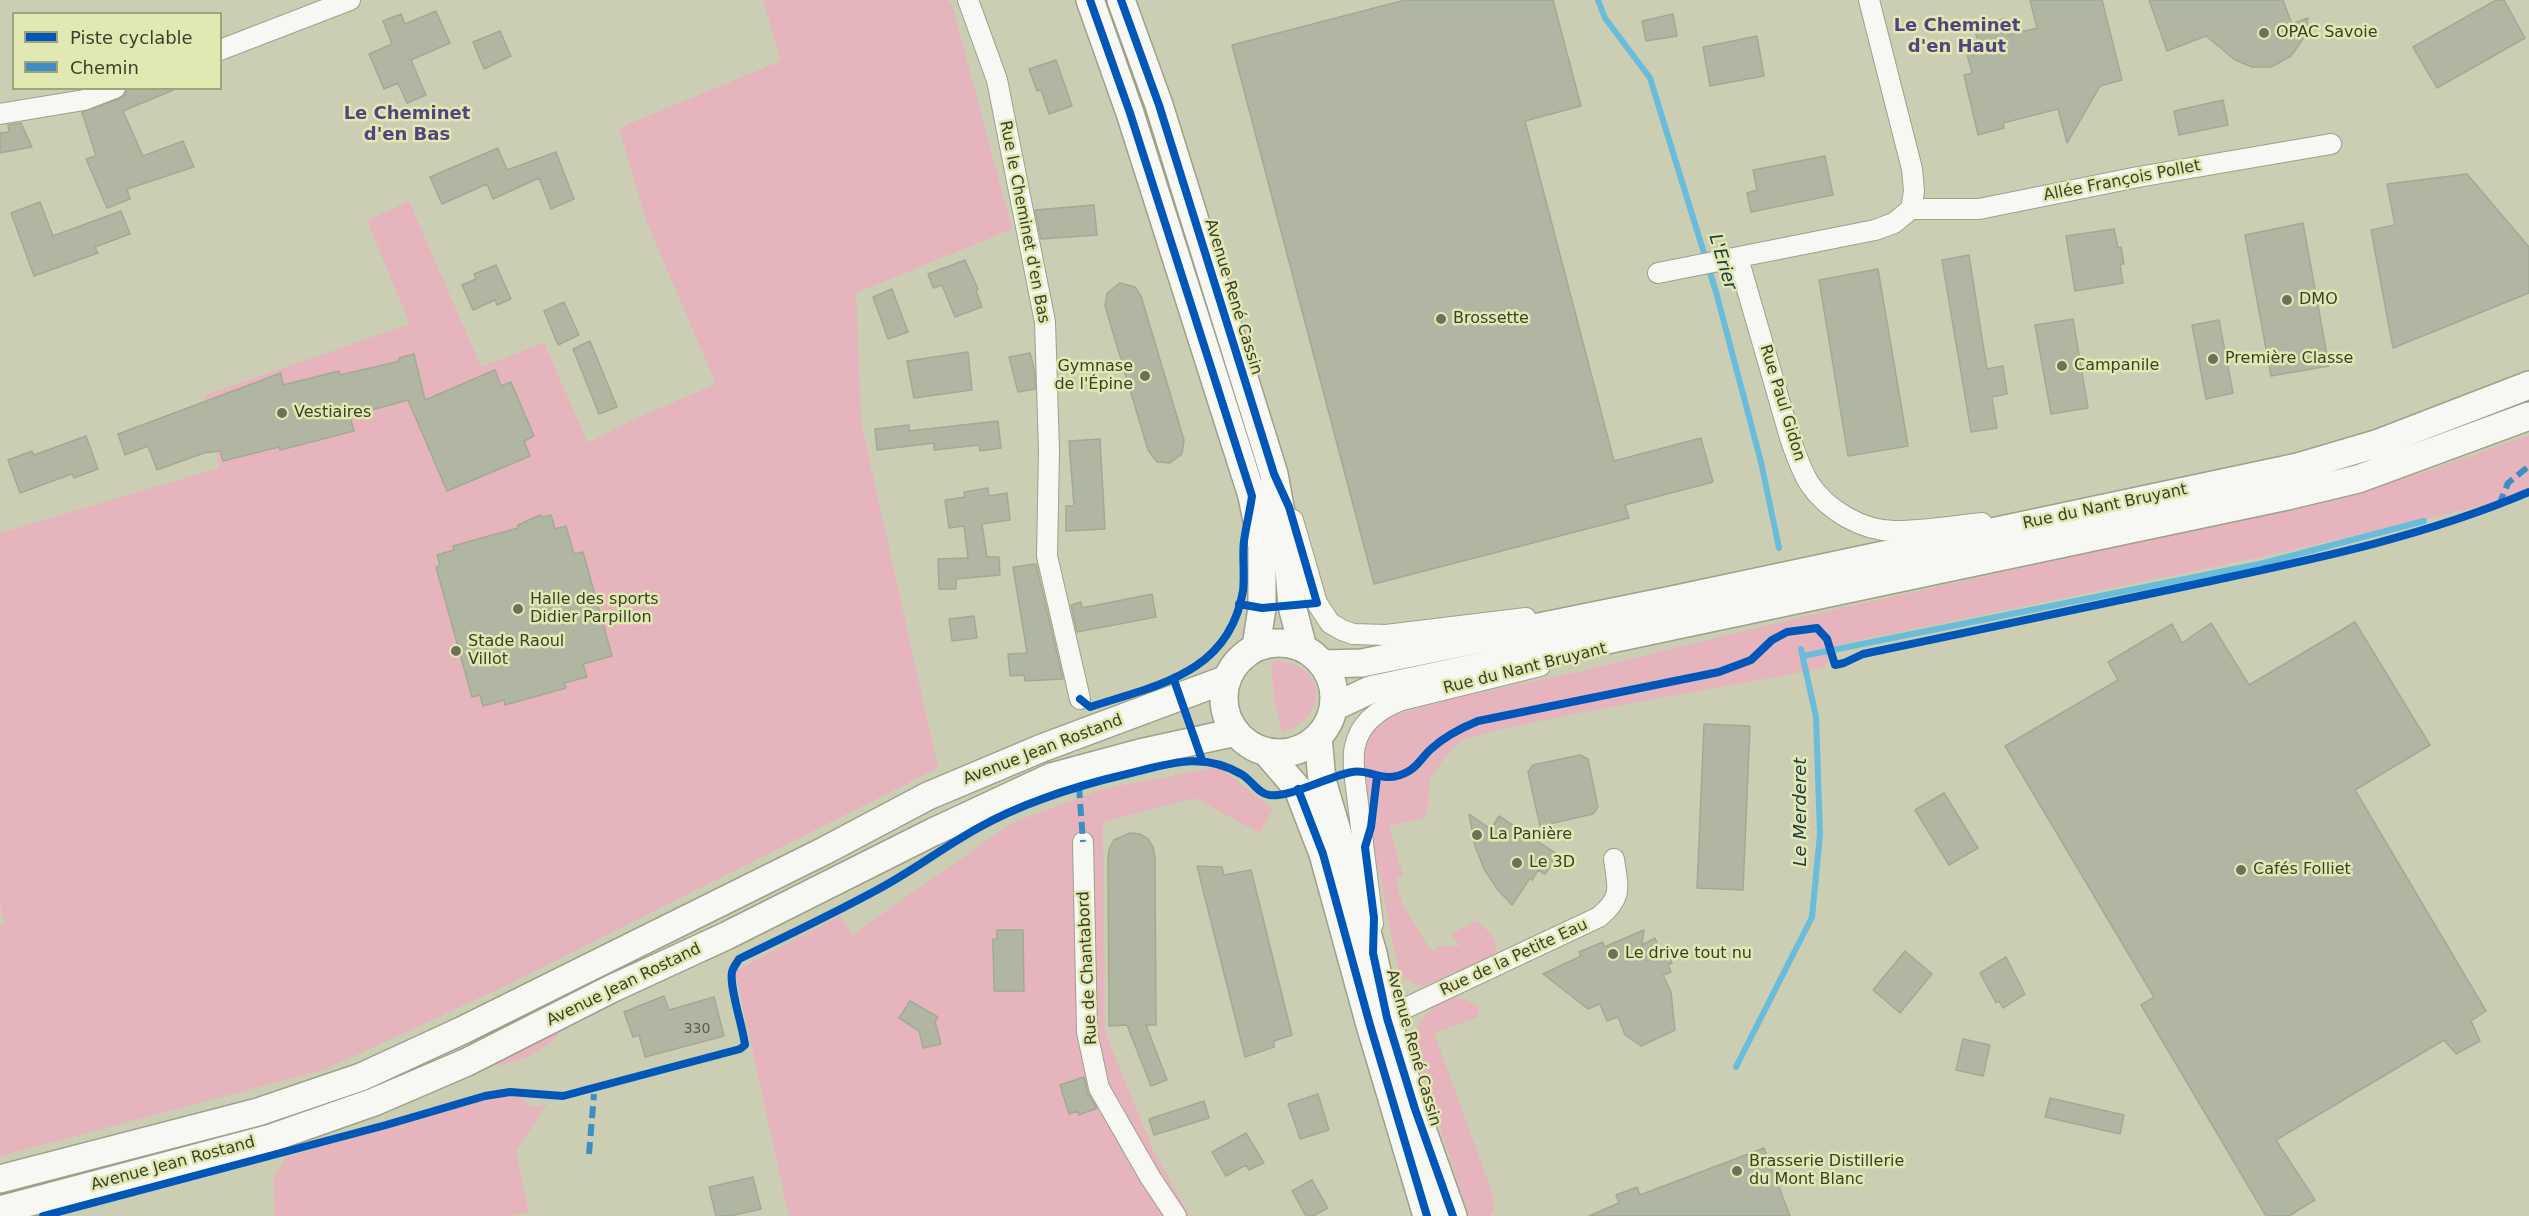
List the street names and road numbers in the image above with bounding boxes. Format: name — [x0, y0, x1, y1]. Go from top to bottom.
street label: Rue le Cheminet d'en Bas — [995, 119, 1053, 325]
street label: Allée François Pollet — [2042, 156, 2202, 206]
street label: Avenue René Cassin — [1200, 217, 1266, 377]
street label: Rue Paul Gidon — [1755, 342, 1809, 464]
street label: Rue du Nant Bruyant — [2021, 480, 2189, 534]
street label: Rue du Nant Bruyant — [1441, 639, 1609, 699]
street label: Avenue Jean Rostand — [961, 711, 1125, 789]
street label: Rue de Chantabord — [1074, 890, 1102, 1046]
street label: Rue de la Petite Eau — [1437, 915, 1591, 1001]
street label: Avenue Jean Rostand — [544, 939, 704, 1031]
street label: Avenue René Cassin — [1381, 967, 1445, 1129]
street label: Avenue Jean Rostand — [89, 1133, 257, 1195]

